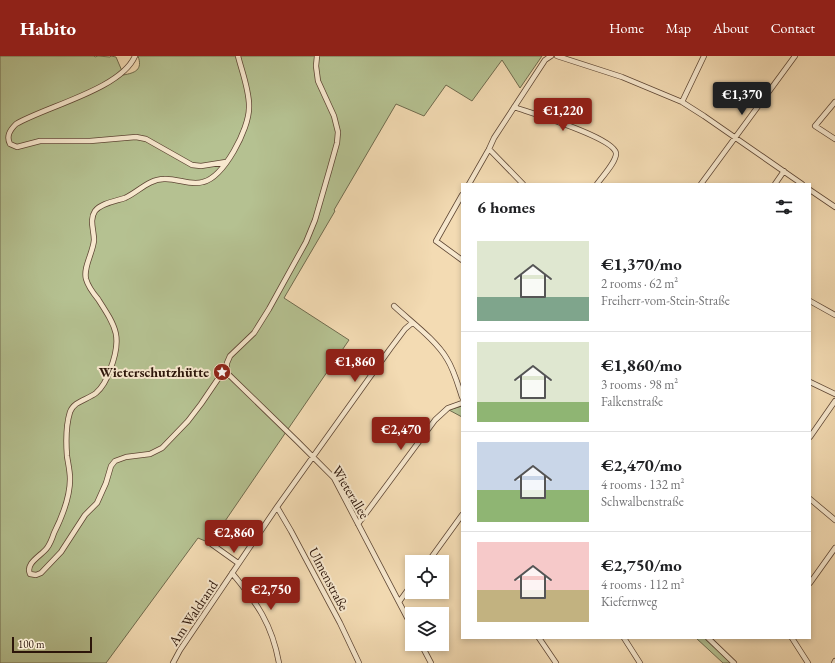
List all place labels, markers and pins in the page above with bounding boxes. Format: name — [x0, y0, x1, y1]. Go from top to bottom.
pin: €1,370 — [709, 82, 775, 116]
pin: €1,220 — [530, 98, 596, 132]
pin: €1,860 — [322, 349, 388, 383]
place icon: Wieterschutzhütte — [212, 362, 232, 382]
place label: Wieterschutzhütte — [99, 363, 209, 381]
pin: €2,470 — [368, 417, 434, 451]
pin: €2,860 — [201, 520, 267, 554]
pin: €2,750 — [238, 577, 304, 611]

